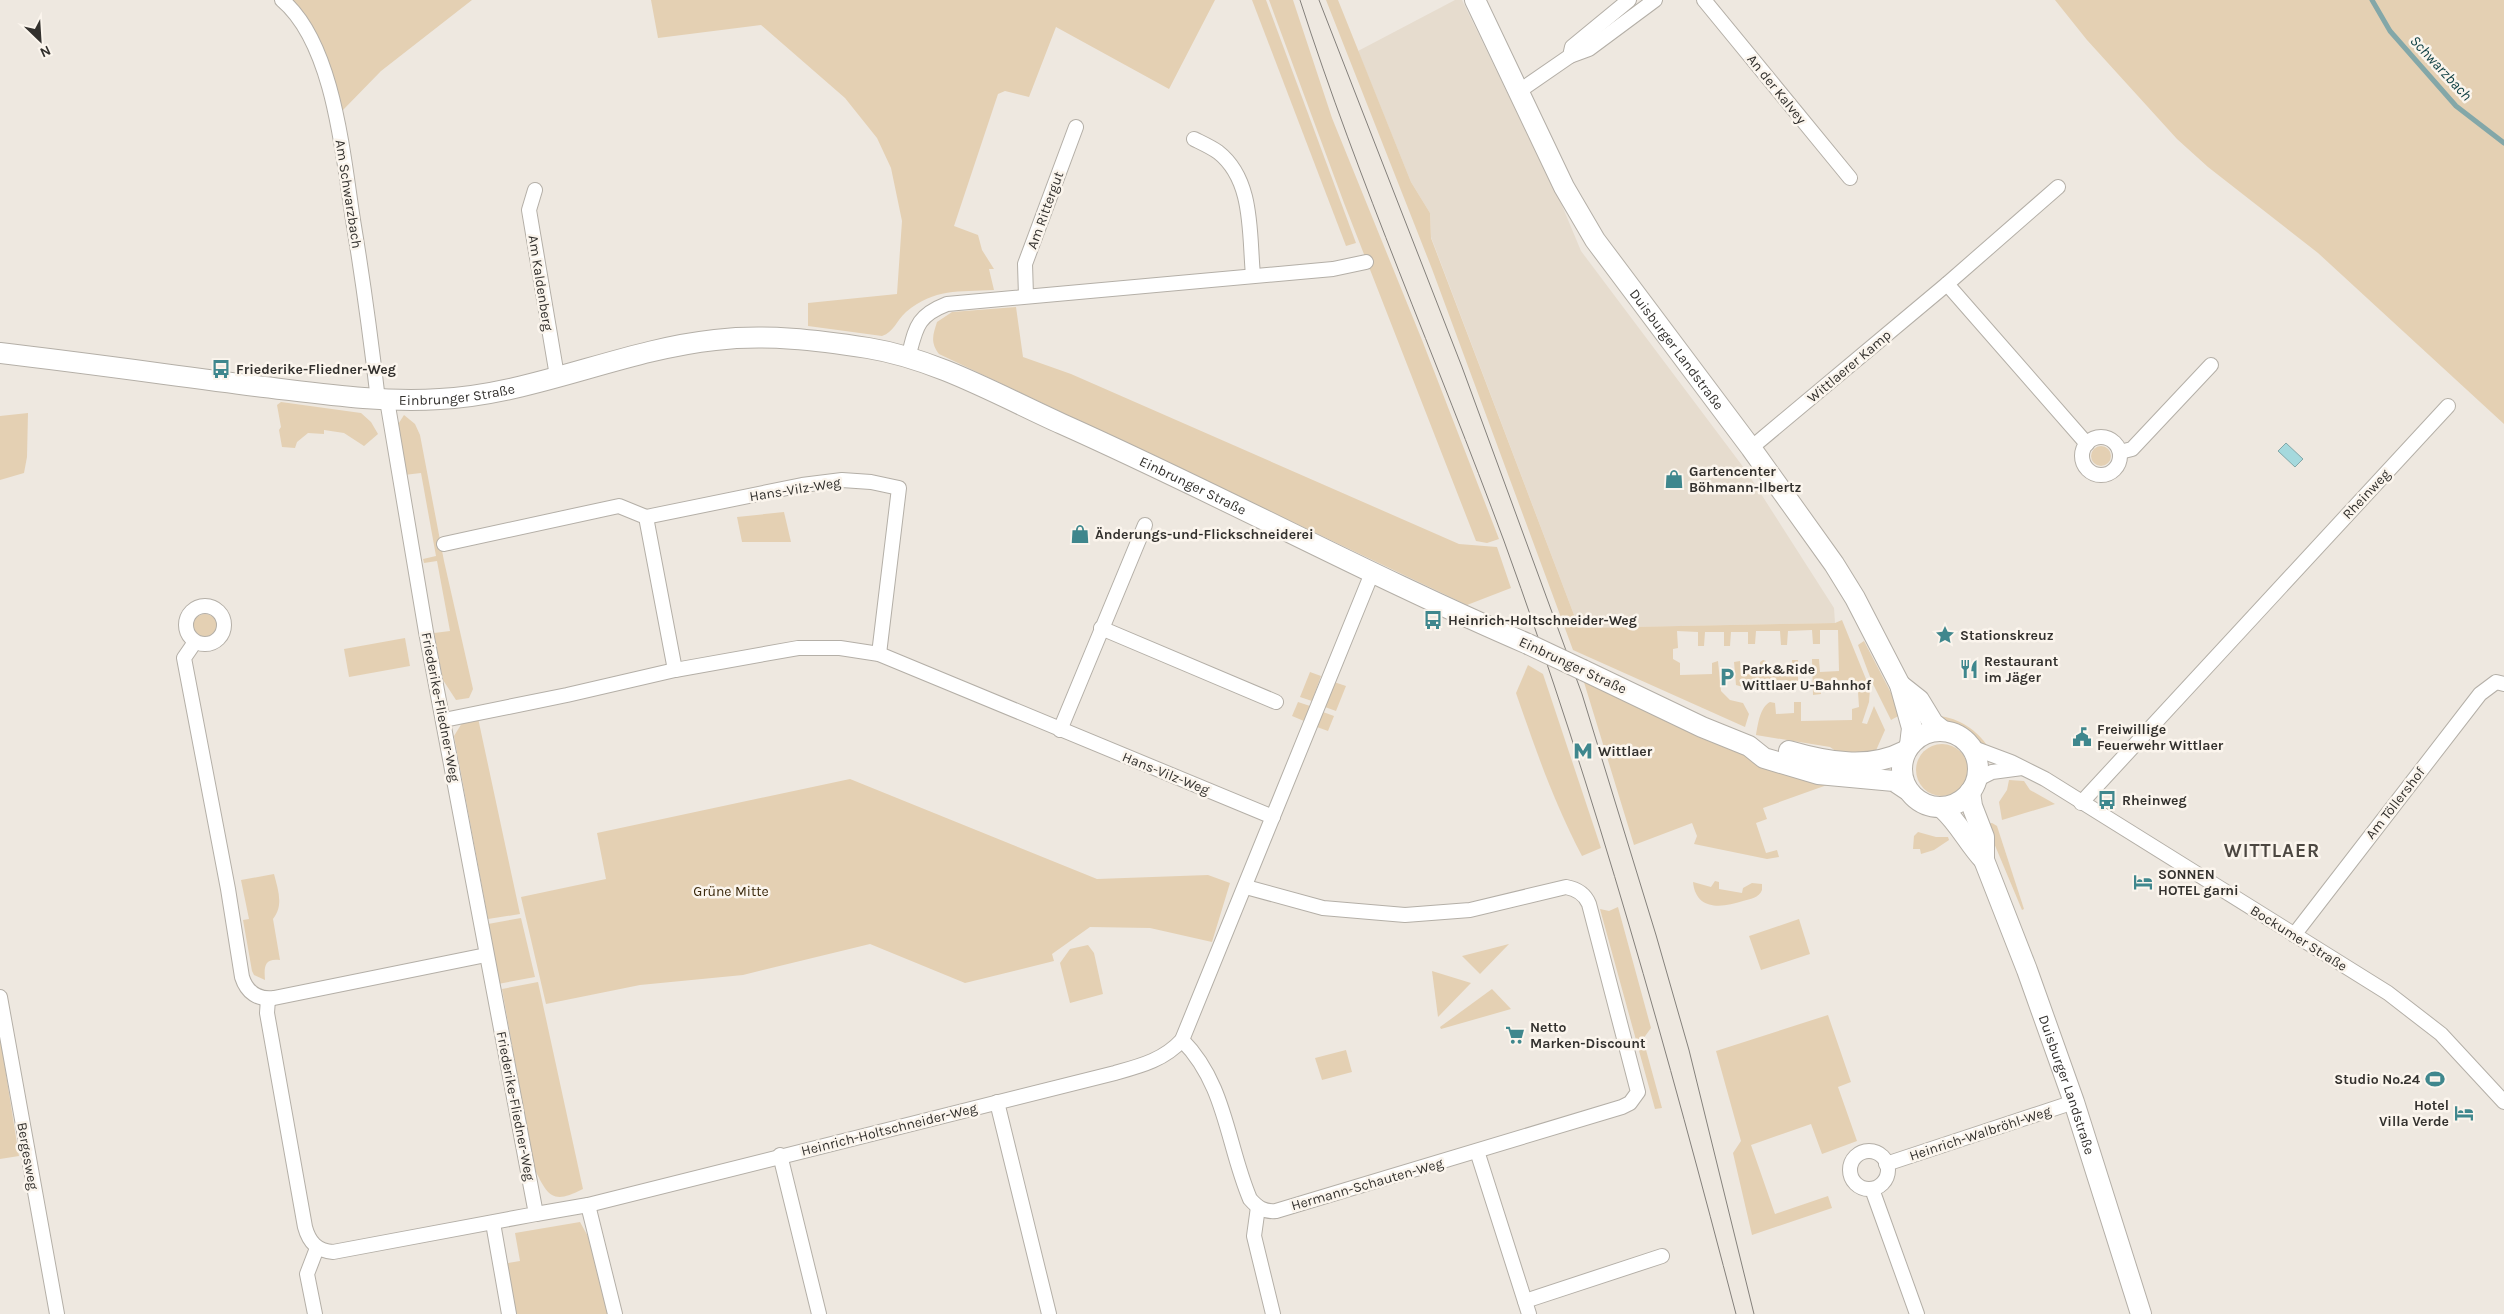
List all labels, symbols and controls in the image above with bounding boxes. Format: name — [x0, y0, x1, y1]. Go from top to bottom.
north arrow — [15, 15, 65, 65]
water label: Schwarzbach — [2406, 32, 2476, 104]
text: N — [37, 42, 53, 61]
street label: An der Kalvey — [1743, 51, 1810, 128]
street label: Am Schwarzbach — [332, 139, 365, 250]
street label: Am Rittergut — [1024, 169, 1067, 251]
street label: Am Kaldenberg — [525, 234, 556, 332]
street label: Duisburger Landstraße — [1626, 286, 1727, 413]
street label: Wittlaerer Kamp — [1804, 326, 1895, 406]
bus stop icon: Friederike-Fliedner-Weg — [210, 358, 232, 380]
place label: Friederike-Fliedner-Weg — [236, 361, 396, 378]
street label: Einbrunger Straße — [399, 380, 516, 409]
street label: Einbrunger Straße — [1137, 453, 1249, 519]
place label: Gartencenter Böhmann-Ilbertz — [1689, 463, 1801, 496]
street label: Rheinweg — [2339, 466, 2394, 523]
shop icon: Gartencenter Böhmann-Ilbertz — [1663, 468, 1685, 490]
street label: Hans-Vilz-Weg — [748, 474, 842, 505]
shop icon: Änderungs-und-Flickschneiderei — [1069, 523, 1091, 545]
place label: Änderungs-und-Flickschneiderei — [1095, 526, 1314, 543]
bus stop icon: Heinrich-Holtschneider-Weg — [1422, 609, 1444, 631]
place label: Heinrich-Holtschneider-Weg — [1448, 612, 1637, 629]
place icon: Stationskreuz — [1934, 624, 1956, 646]
place label: Stationskreuz — [1960, 627, 2054, 644]
street label: Friederike-Fliedner-Weg — [418, 631, 463, 783]
street label: Einbrunger Straße — [1516, 633, 1629, 698]
place label: Restaurant im Jäger — [1984, 653, 2059, 686]
restaurant icon: Restaurant im Jäger — [1958, 658, 1980, 680]
place label: Park&Ride Wittlaer U-Bahnhof — [1742, 661, 1872, 694]
parking icon: Park&Ride Wittlaer U-Bahnhof — [1716, 666, 1738, 688]
place label: Freiwillige Feuerwehr Wittlaer — [2097, 721, 2224, 754]
public building icon: Freiwillige Feuerwehr Wittlaer — [2071, 726, 2093, 748]
metro station icon: Wittlaer — [1572, 740, 1594, 762]
place label: Wittlaer — [1598, 743, 1653, 760]
street label: Hans-Vilz-Weg — [1120, 748, 1212, 799]
street label: Am Töllershof — [2362, 764, 2429, 843]
bus stop icon: Rheinweg — [2096, 789, 2118, 811]
place label: Rheinweg — [2122, 792, 2187, 809]
district label: WITTLAER — [2224, 840, 2320, 862]
place label: SONNEN HOTEL garni — [2158, 866, 2239, 899]
hotel icon: SONNEN HOTEL garni — [2132, 871, 2154, 893]
park label: Grüne Mitte — [693, 883, 769, 900]
street label: Bockumer Straße — [2247, 902, 2350, 975]
street label: Duisburger Landstraße — [2035, 1013, 2098, 1157]
place label: Netto Marken-Discount — [1530, 1019, 1646, 1052]
supermarket icon: Netto Marken-Discount — [1504, 1024, 1526, 1046]
street label: Friederike-Fliedner-Weg — [493, 1030, 538, 1182]
sports icon: Studio No.24 — [2424, 1068, 2446, 1090]
place label: Studio No.24 — [2334, 1071, 2421, 1088]
place label: Hotel Villa Verde — [2379, 1097, 2449, 1130]
street label: Heinrich-Holtschneider-Weg — [799, 1099, 979, 1160]
street label: Heinrich-Walbröhl-Weg — [1907, 1102, 2053, 1164]
hotel icon: Hotel Villa Verde — [2453, 1102, 2475, 1124]
street label: Bergesweg — [13, 1121, 42, 1191]
street label: Hermann-Schauten-Weg — [1289, 1155, 1445, 1214]

